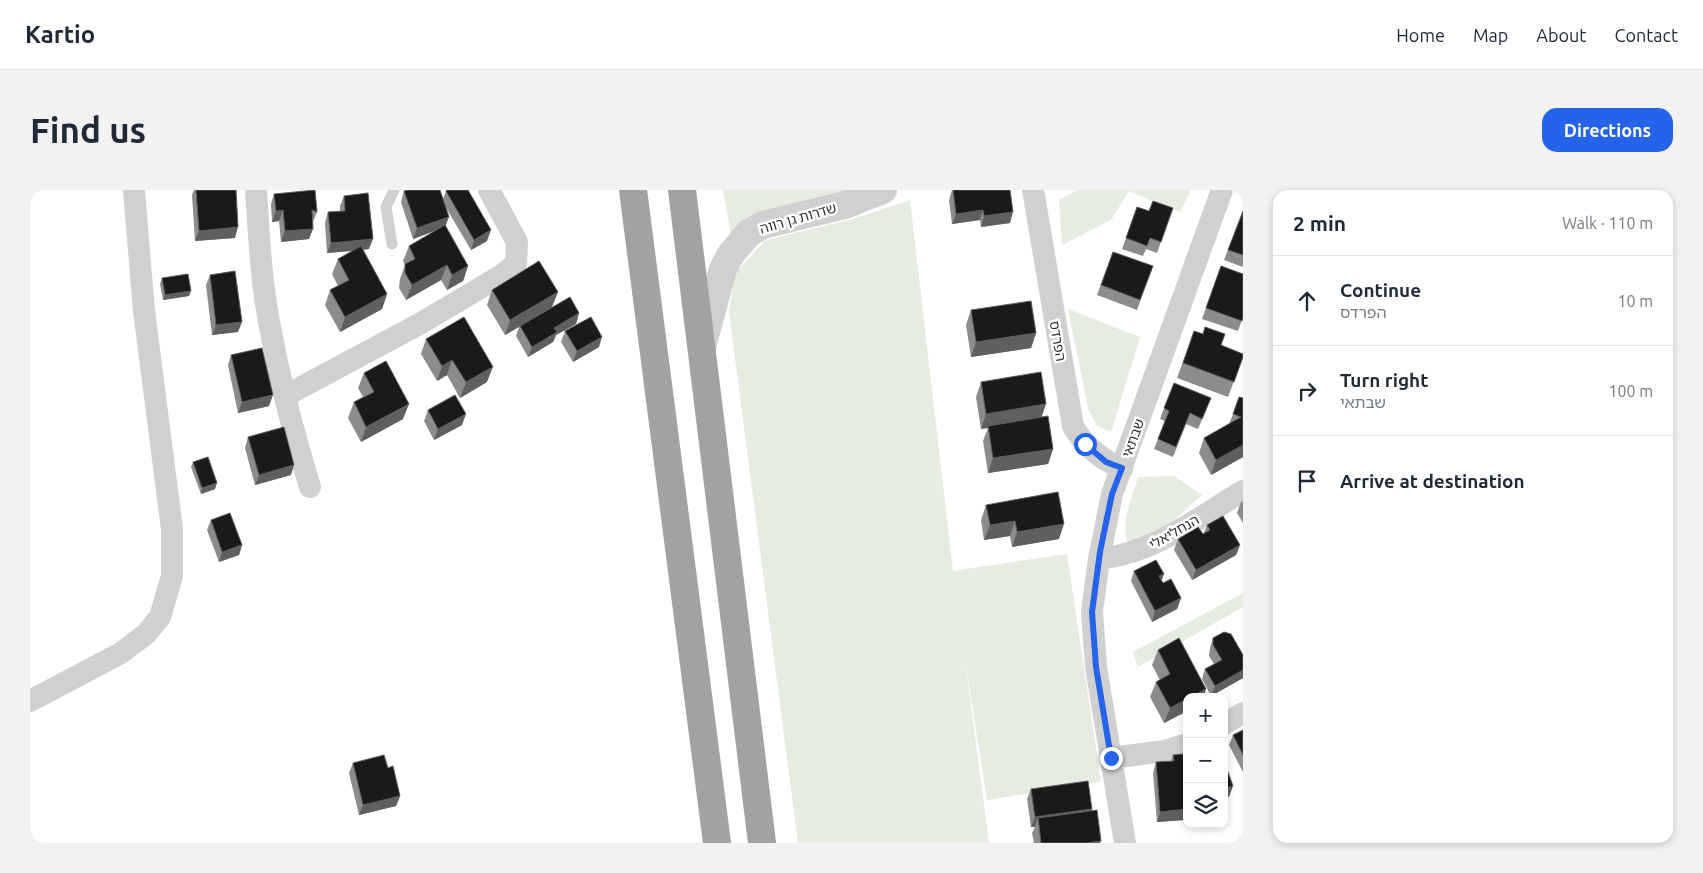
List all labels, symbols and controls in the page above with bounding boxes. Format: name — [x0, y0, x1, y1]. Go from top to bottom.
text: Kartio — [25, 21, 95, 48]
text: Home — [1396, 25, 1445, 45]
text: Map — [1473, 25, 1508, 45]
text: About — [1536, 25, 1586, 45]
text: Contact — [1614, 25, 1678, 45]
button: Directions — [1542, 108, 1673, 152]
text: Find us — [30, 110, 146, 150]
street label: שדרות גן רווה — [758, 199, 838, 237]
text: 2 min — [1293, 211, 1346, 235]
text: Walk · 110 m — [1562, 214, 1653, 232]
text: Continue — [1340, 279, 1421, 301]
icon: ahead — [1293, 287, 1321, 315]
text: 10 m — [1617, 292, 1653, 310]
text: הפרדס — [1340, 303, 1386, 321]
street label: הפרדס — [1047, 320, 1069, 362]
text: Turn right — [1340, 369, 1428, 391]
icon: right — [1293, 377, 1321, 405]
text: 100 m — [1608, 382, 1653, 400]
text: שבתאי — [1340, 393, 1386, 411]
street label: שבתאי — [1119, 416, 1147, 460]
route start — [1074, 433, 1097, 456]
icon: arrive — [1293, 467, 1321, 495]
text: Arrive at destination — [1340, 470, 1525, 492]
street label: הנחליאלי — [1146, 511, 1202, 553]
map controls — [1183, 693, 1228, 828]
button: + — [1183, 693, 1228, 738]
button: − — [1183, 738, 1228, 783]
route end — [1100, 747, 1123, 770]
button: layers — [1183, 783, 1228, 828]

